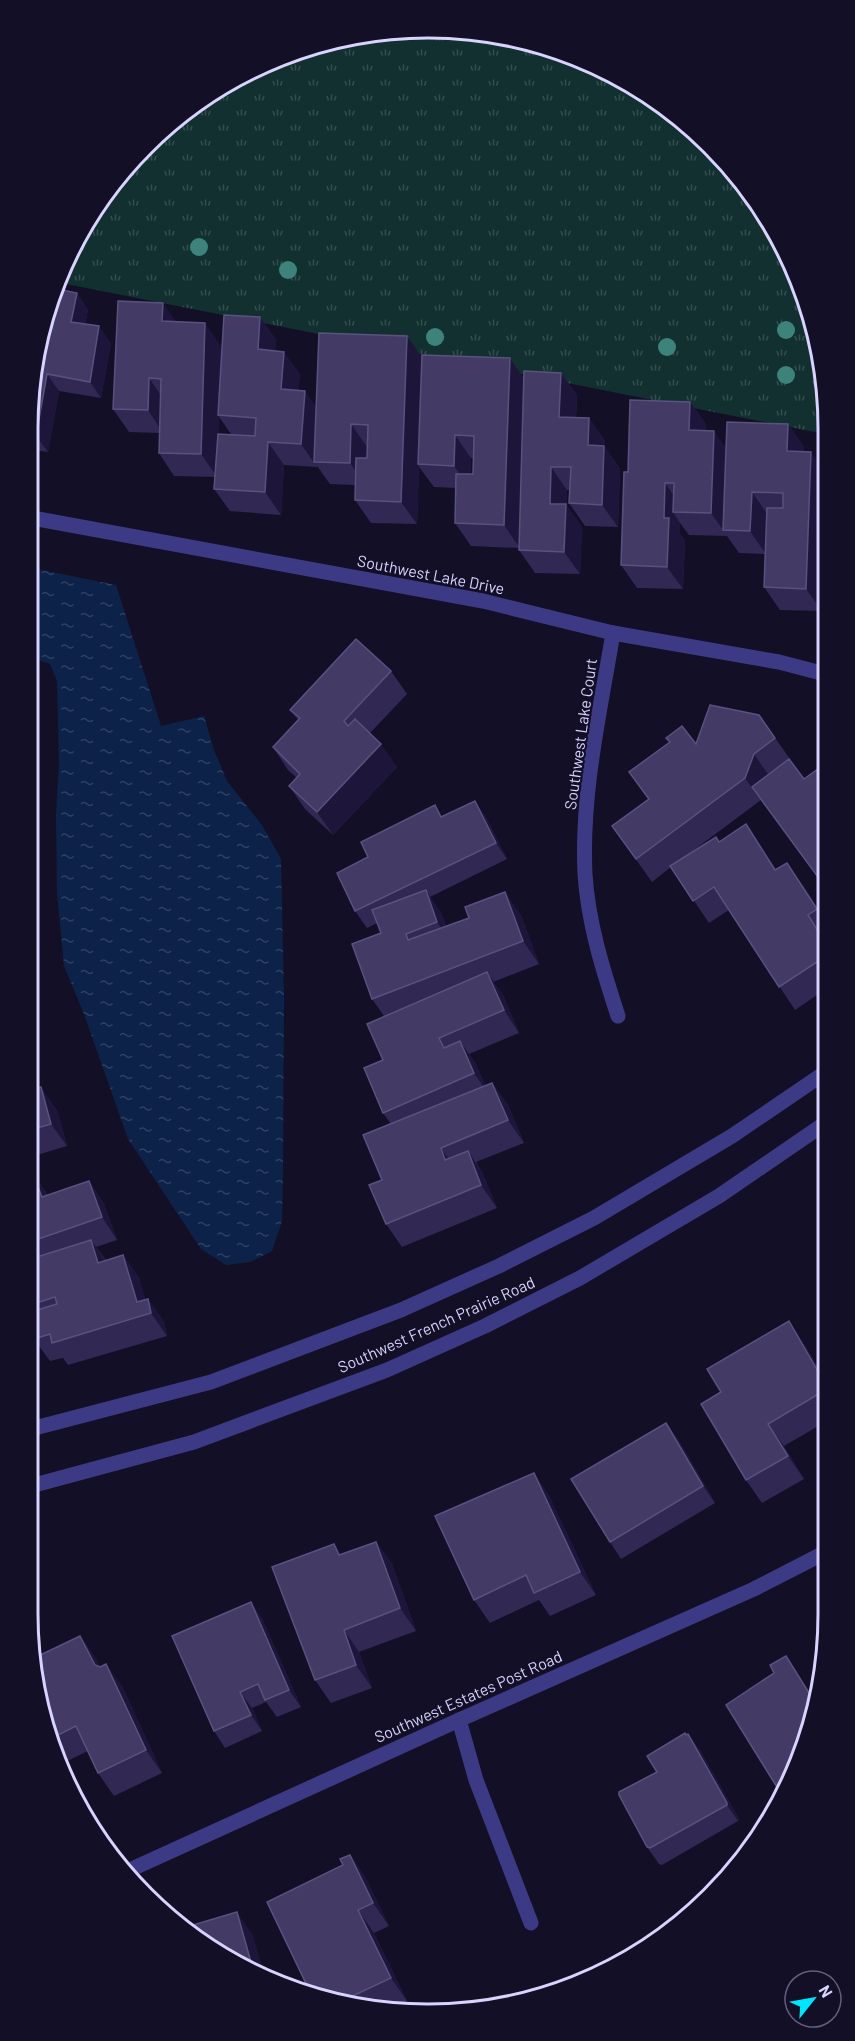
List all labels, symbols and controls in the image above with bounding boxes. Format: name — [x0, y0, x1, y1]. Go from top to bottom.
street label: Southwest Lake Drive — [356, 550, 506, 598]
street label: Southwest Lake Court — [560, 657, 600, 811]
street label: Southwest French Prairie Road — [335, 1272, 537, 1376]
street label: Southwest Estates Post Road — [371, 1646, 565, 1746]
north arrow — [783, 1969, 843, 2029]
text: N — [815, 1982, 837, 2000]

